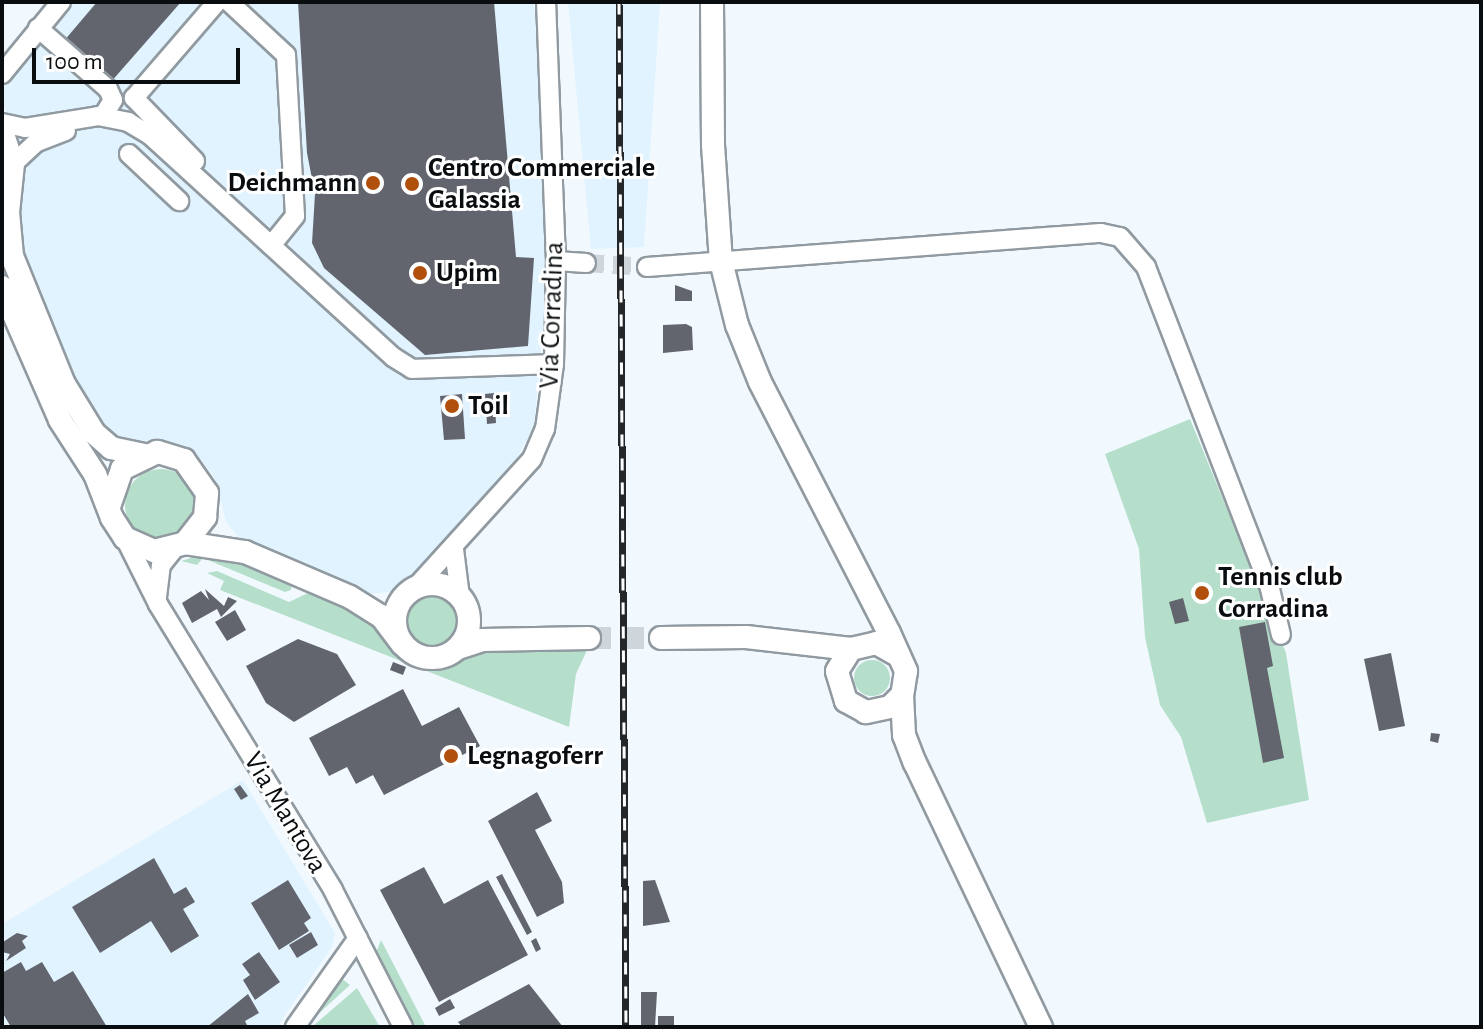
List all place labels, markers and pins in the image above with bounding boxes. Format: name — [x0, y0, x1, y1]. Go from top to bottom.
place label: Centro Commerciale Galassia — [428, 151, 655, 217]
place label: Deichmann — [227, 166, 357, 200]
marker: Deichmann — [364, 174, 382, 192]
marker: Centro Commerciale Galassia — [403, 175, 421, 193]
place label: Upim — [436, 256, 498, 290]
marker: Upim — [411, 264, 429, 282]
place label: Toil — [468, 389, 509, 423]
marker: Toil — [443, 397, 461, 415]
place label: Tennis club Corradina — [1218, 560, 1343, 626]
marker: Tennis club Corradina — [1193, 584, 1211, 602]
place label: Legnagoferr — [467, 739, 603, 773]
marker: Legnagoferr — [442, 747, 460, 765]

